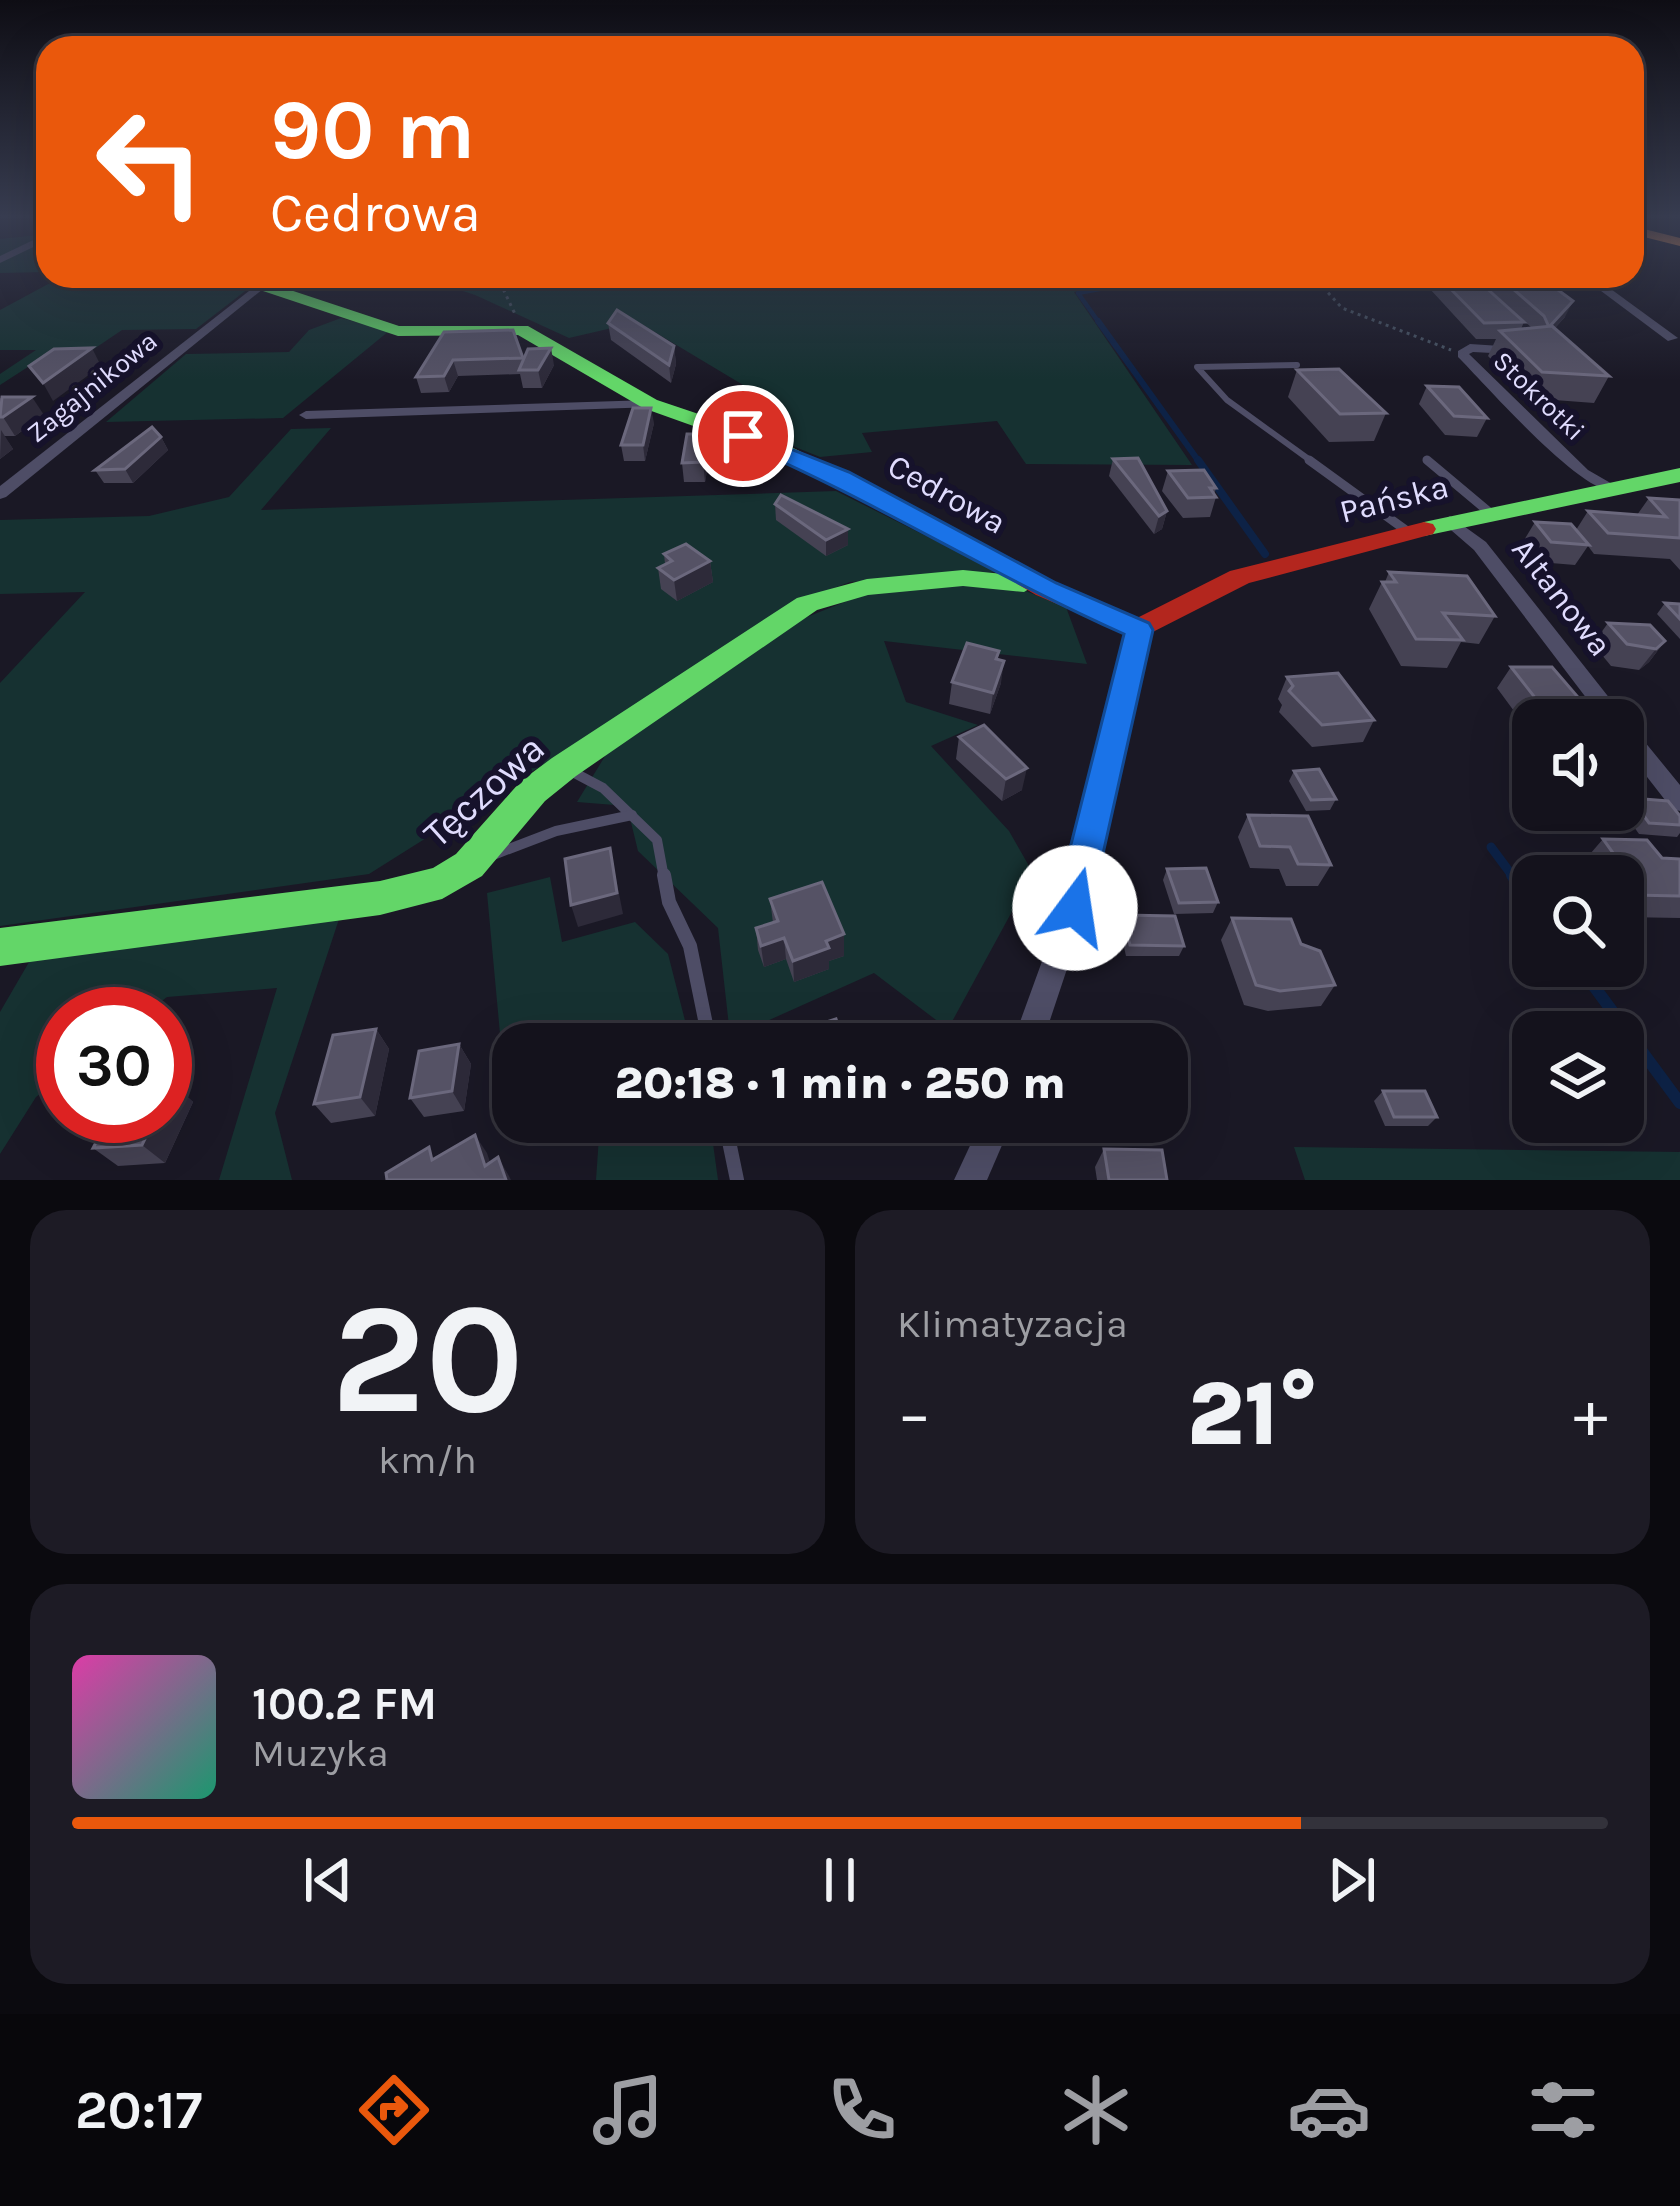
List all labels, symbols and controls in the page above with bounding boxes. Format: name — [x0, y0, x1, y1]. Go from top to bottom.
text: 90 m — [270, 81, 475, 179]
icon: left — [72, 84, 228, 240]
text: Cedrowa — [270, 181, 481, 245]
street label: Zagajnikowa — [20, 325, 164, 449]
street label: Stokrotki — [1487, 345, 1591, 447]
pin — [692, 385, 794, 487]
icon: arrive — [710, 403, 776, 469]
street label: Cedrowa — [881, 446, 1013, 542]
street label: Pańska — [1336, 467, 1452, 531]
street label: Altanowa — [1504, 531, 1620, 663]
map controls — [1512, 699, 1644, 1143]
button: sound — [1512, 699, 1644, 831]
street label: Tęczowa — [414, 725, 554, 857]
position arrow — [1012, 845, 1138, 971]
button: search — [1512, 855, 1644, 987]
speed limit sign: 30 — [36, 987, 192, 1143]
button: layers — [1512, 1011, 1644, 1143]
text: 20:18 · 1 min · 250 m — [614, 1057, 1066, 1109]
text: 20 — [331, 1268, 524, 1450]
text: Klimatyzacja — [897, 1301, 1128, 1347]
text: 21° — [1187, 1361, 1318, 1467]
text: − — [897, 1375, 932, 1453]
text: + — [1573, 1375, 1608, 1453]
text: km/h — [378, 1437, 477, 1483]
text: 100.2 FM — [252, 1678, 437, 1730]
text: Muzyka — [252, 1730, 389, 1776]
icon: previous — [295, 1847, 361, 1913]
icon: pause — [807, 1847, 873, 1913]
icon: next — [1319, 1847, 1385, 1913]
icon: directions — [352, 2068, 436, 2152]
icon: music — [586, 2068, 670, 2152]
icon: phone — [820, 2068, 904, 2152]
icon: climate — [1054, 2068, 1138, 2152]
icon: car — [1287, 2068, 1371, 2152]
icon: filters — [1521, 2068, 1605, 2152]
text: 20:17 — [75, 2078, 202, 2142]

